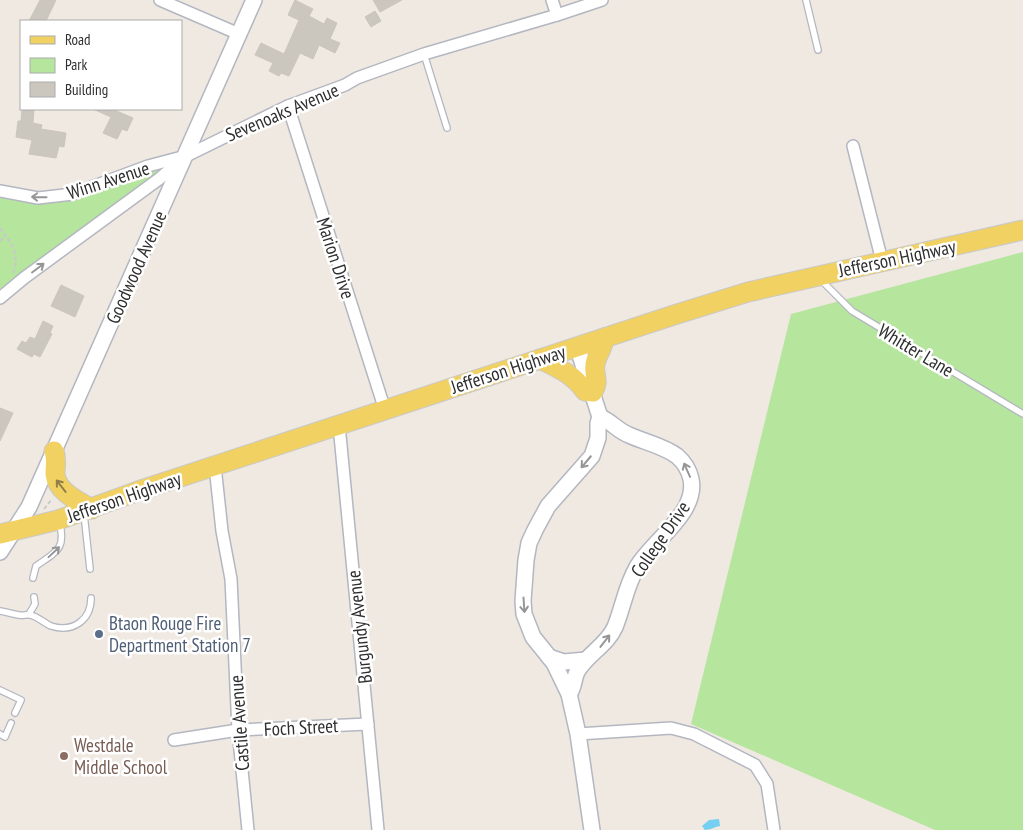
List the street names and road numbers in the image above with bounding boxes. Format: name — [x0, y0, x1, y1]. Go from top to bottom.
street label: Sevenoaks Avenue — [222, 77, 342, 147]
street label: Winn Avenue — [64, 155, 152, 205]
street label: Goodwood Avenue — [100, 207, 172, 327]
street label: Marion Drive — [312, 214, 360, 302]
street label: Jefferson Highway — [835, 234, 958, 282]
street label: Whitter Lane — [874, 318, 958, 382]
street label: Jefferson Highway — [447, 339, 569, 399]
street label: Jefferson Highway — [63, 466, 185, 528]
street label: College Drive — [625, 496, 695, 582]
street label: Burgundy Avenue — [341, 569, 377, 685]
street label: Castile Avenue — [224, 674, 254, 772]
street label: Foch Street — [263, 713, 340, 741]

